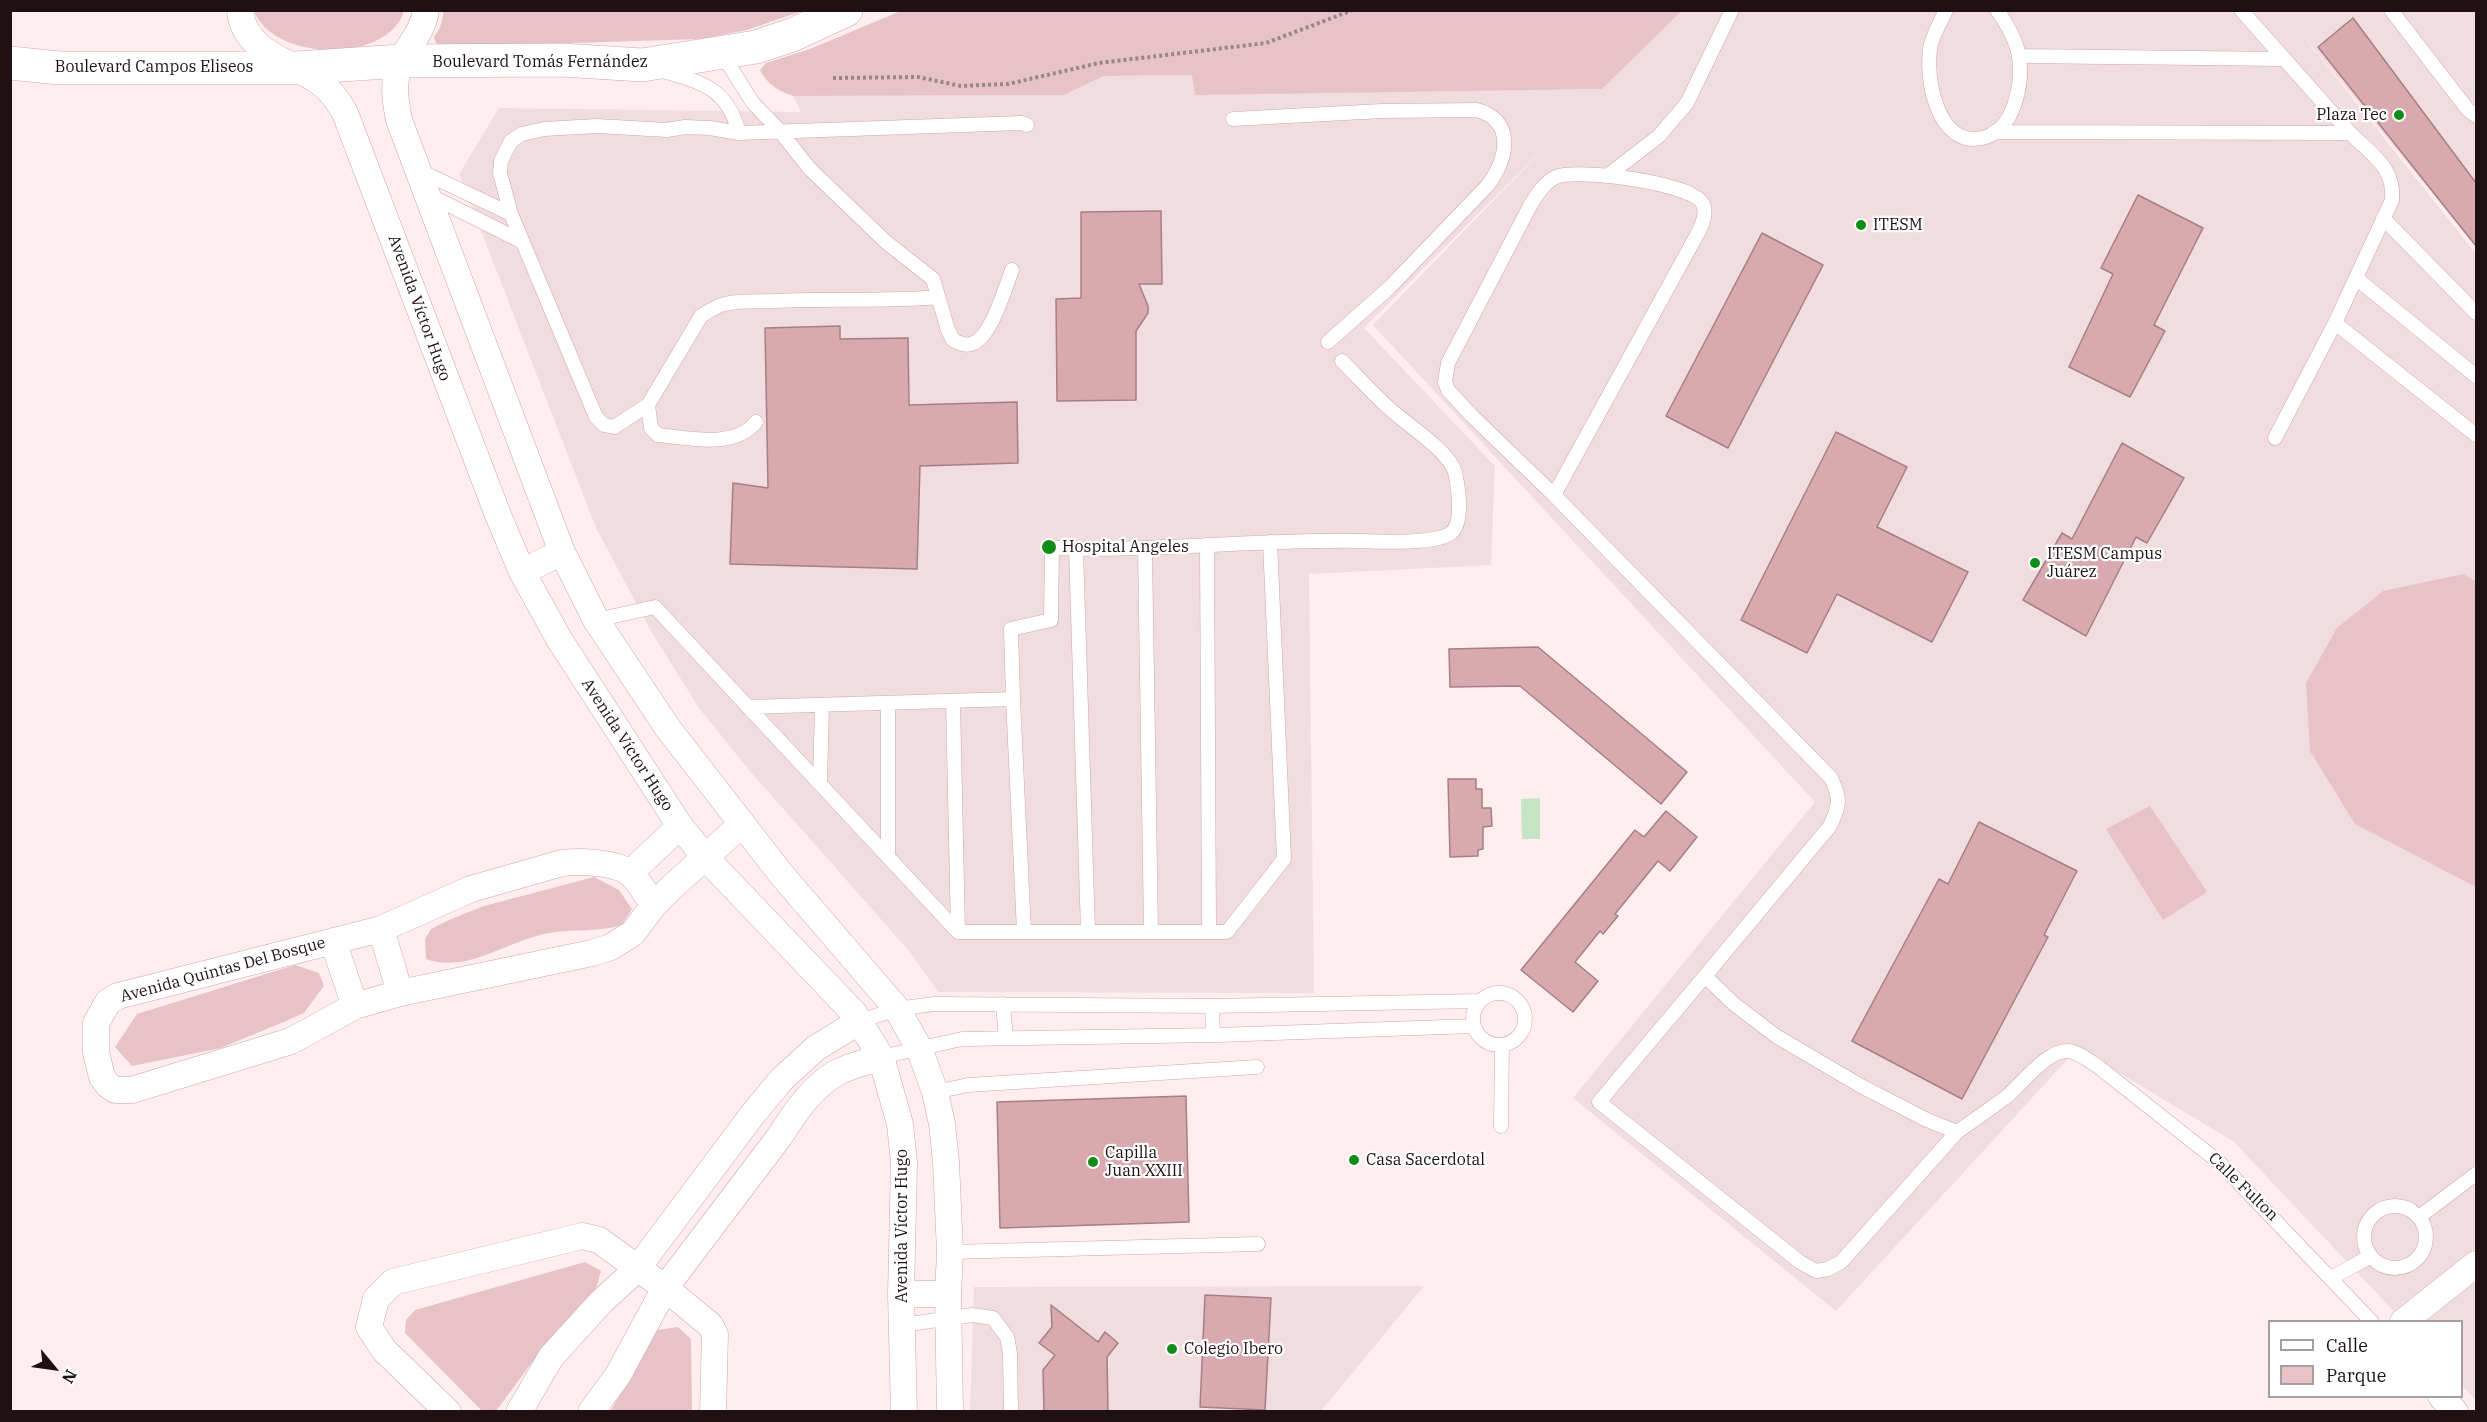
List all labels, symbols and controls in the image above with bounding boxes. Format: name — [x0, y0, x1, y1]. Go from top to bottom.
street label: Boulevard Tomás Fernández — [432, 52, 648, 72]
street label: Boulevard Campos Eliseos — [55, 57, 253, 77]
place label: Plaza Tec — [2316, 105, 2387, 125]
marker: Plaza Tec — [2392, 108, 2406, 122]
place label: ITESM — [1873, 215, 1923, 235]
marker: ITESM — [1854, 218, 1868, 232]
street label: Avenida Víctor Hugo — [384, 232, 454, 384]
place label: Hospital Angeles — [1062, 537, 1189, 557]
marker: Hospital Angeles — [1040, 538, 1058, 556]
place label: ITESM Campus Juárez — [2047, 544, 2162, 582]
marker: ITESM Campus Juárez — [2028, 556, 2042, 570]
street label: Avenida Víctor Hugo — [577, 675, 677, 815]
street label: Avenida Quintas Del Bosque — [118, 933, 328, 1007]
place label: Capilla Juan XXIII — [1105, 1143, 1183, 1181]
street label: Avenida Víctor Hugo — [892, 1149, 912, 1303]
street label: Calle Fulton — [2204, 1149, 2282, 1225]
place label: Casa Sacerdotal — [1366, 1150, 1485, 1170]
marker: Casa Sacerdotal — [1347, 1153, 1361, 1167]
marker: Capilla Juan XXIII — [1086, 1155, 1100, 1169]
legend — [2268, 1320, 2463, 1398]
text: Calle — [2326, 1334, 2368, 1357]
north arrow — [24, 1338, 84, 1398]
place label: Colegio Ibero — [1184, 1339, 1283, 1359]
marker: Colegio Ibero — [1165, 1342, 1179, 1356]
text: Parque — [2326, 1364, 2386, 1387]
text: N — [58, 1366, 82, 1387]

